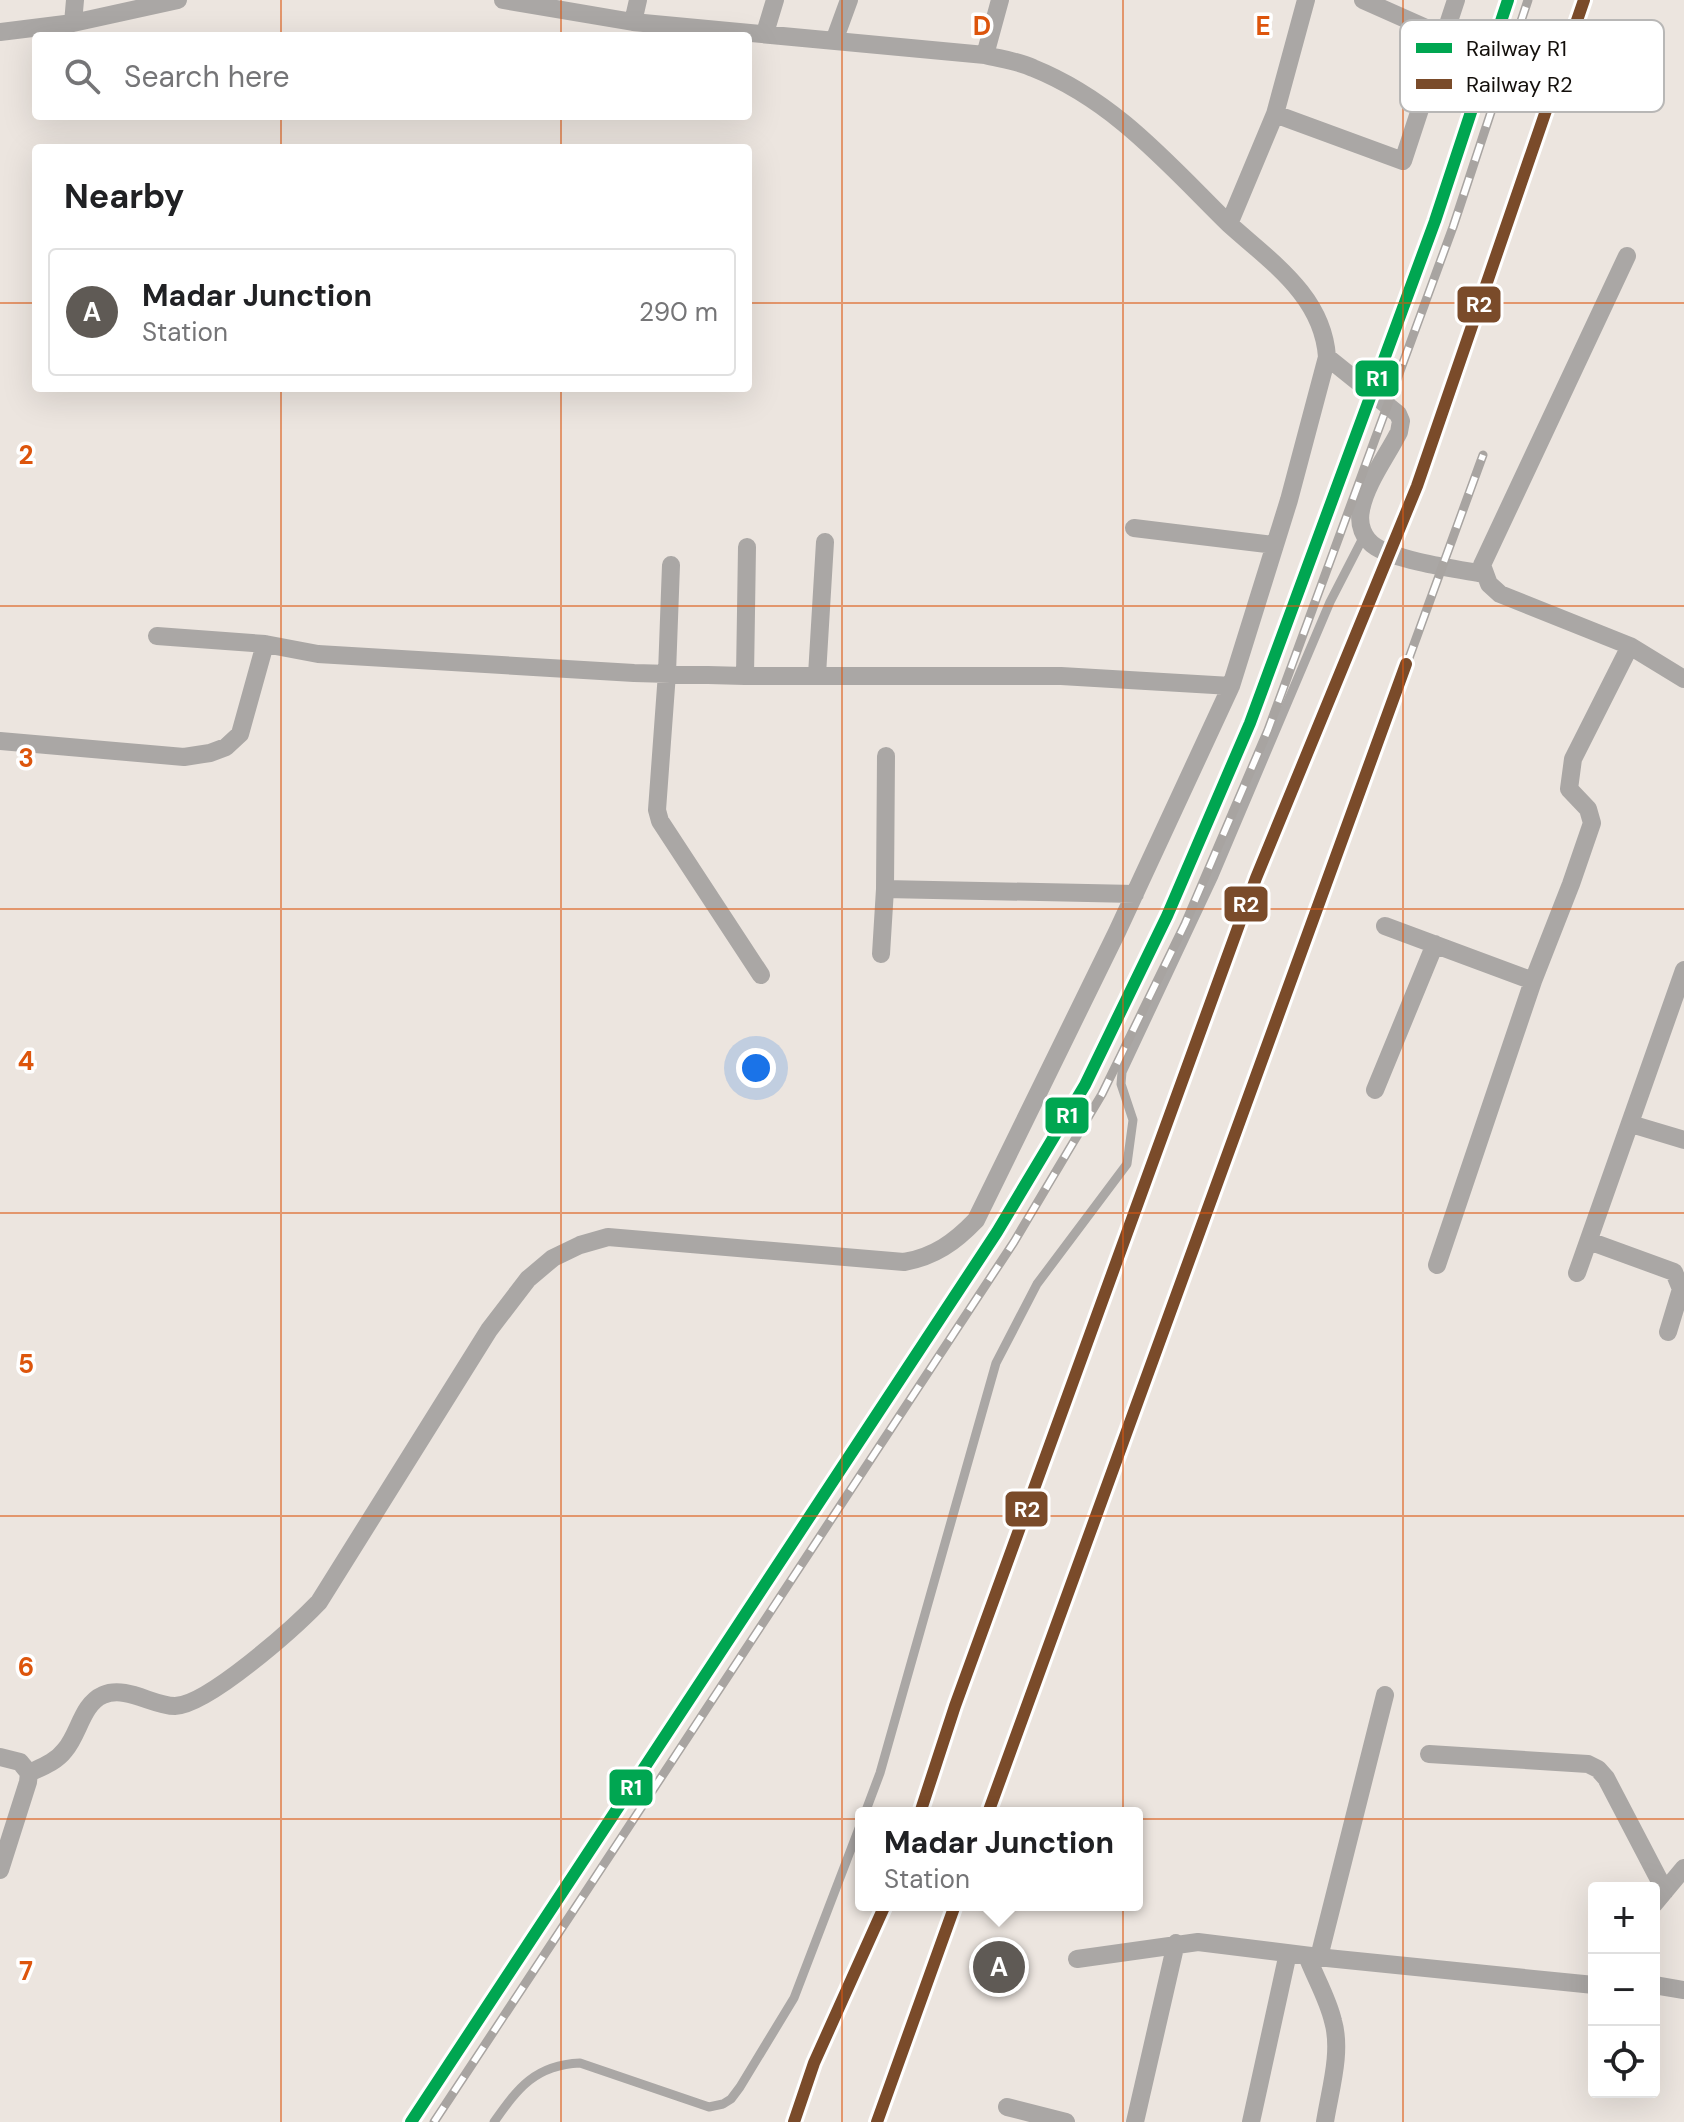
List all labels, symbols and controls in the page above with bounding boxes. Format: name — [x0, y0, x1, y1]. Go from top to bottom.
text: D — [973, 9, 991, 43]
text: E — [1255, 9, 1271, 43]
legend — [1400, 20, 1664, 112]
search box — [32, 32, 752, 120]
text: Railway R1 — [1466, 34, 1567, 63]
icon: search — [60, 54, 104, 98]
text: Search here — [124, 57, 290, 96]
text: Railway R2 — [1466, 70, 1573, 99]
text: Nearby — [64, 174, 184, 219]
text: Madar Junction — [142, 276, 372, 315]
line badge: R2 — [1456, 285, 1502, 324]
text: R2 — [1466, 290, 1492, 319]
text: A — [83, 295, 101, 329]
text: 290 m — [639, 295, 718, 329]
text: Station — [142, 315, 228, 349]
line badge: R1 — [1354, 359, 1400, 398]
text: R1 — [1366, 364, 1388, 393]
text: 2 — [18, 438, 34, 472]
text: 3 — [18, 741, 34, 775]
line badge: R2 — [1223, 885, 1269, 923]
text: R2 — [1233, 890, 1259, 919]
text: 4 — [18, 1044, 34, 1078]
your location — [736, 1048, 776, 1088]
line badge: R1 — [1044, 1096, 1090, 1135]
text: R1 — [1056, 1101, 1078, 1130]
text: 5 — [18, 1347, 34, 1381]
line badge: R2 — [1004, 1490, 1049, 1528]
text: R2 — [1014, 1495, 1040, 1524]
text: 6 — [18, 1650, 34, 1684]
line badge: R1 — [608, 1768, 654, 1807]
text: R1 — [620, 1773, 642, 1802]
popup — [855, 1807, 1143, 1911]
text: Madar Junction — [884, 1823, 1114, 1862]
text: Station — [884, 1862, 970, 1896]
map controls — [1588, 1882, 1660, 2098]
button: + — [1588, 1882, 1660, 1954]
pin: A — [973, 1937, 1025, 1997]
text: 7 — [19, 1954, 33, 1988]
button: − — [1588, 1954, 1660, 2026]
button: locate — [1588, 2026, 1660, 2098]

